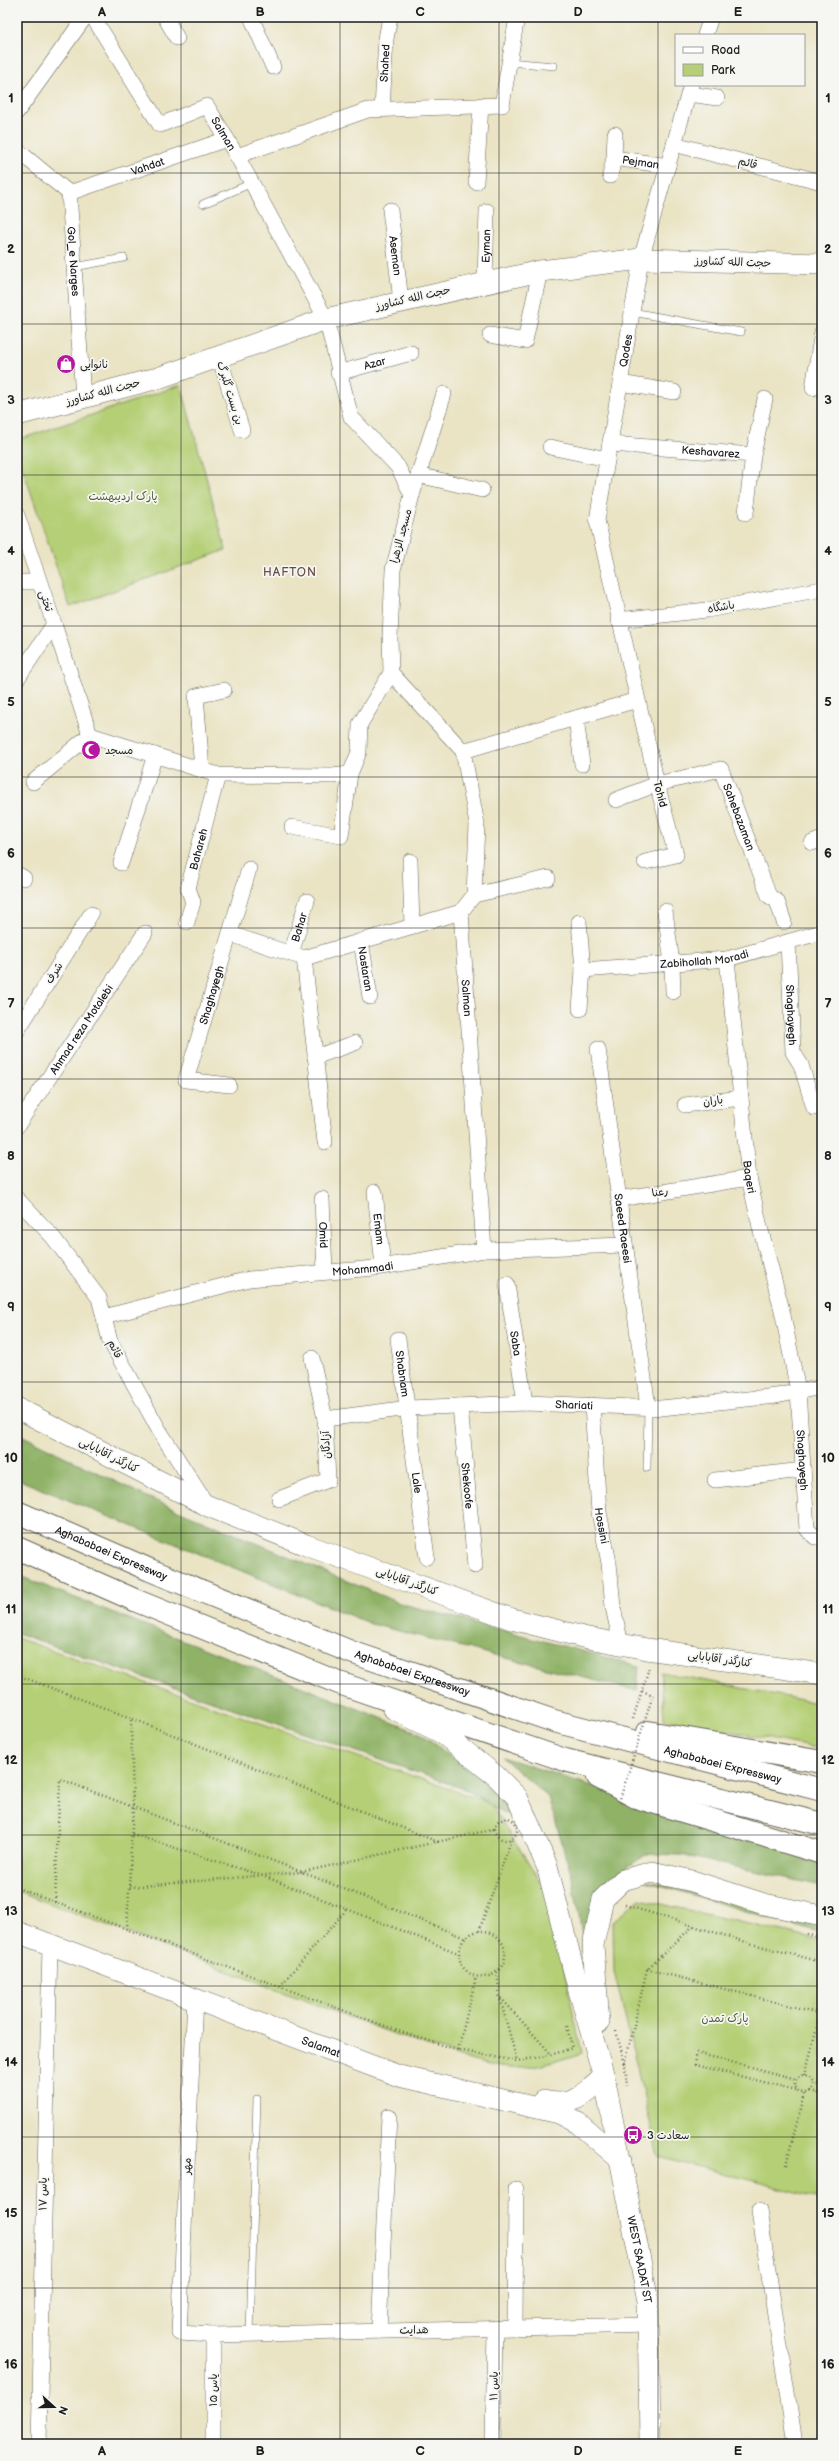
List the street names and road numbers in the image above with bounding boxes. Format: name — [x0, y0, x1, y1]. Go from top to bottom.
street label: Shahed — [377, 44, 392, 82]
street label: Salman — [209, 114, 239, 153]
street label: Pejman — [621, 153, 660, 171]
street label: Vahdat — [129, 154, 166, 178]
street label: قائم — [737, 154, 759, 174]
street label: Gol_e Narges — [65, 226, 83, 297]
street label: Eyman — [479, 229, 493, 263]
street label: Aseman — [387, 235, 404, 276]
street label: حجت الله کشاورز — [694, 254, 771, 270]
street label: حجت الله کشاورز — [373, 283, 452, 313]
street label: Qodes — [616, 332, 635, 368]
street label: Azar — [362, 354, 388, 372]
street label: بن بست گلبرگ — [213, 360, 246, 427]
street label: حجت الله کشاورز — [63, 376, 142, 408]
street label: Keshavarez — [681, 443, 741, 461]
street label: مسجد الزهرا — [388, 507, 414, 565]
street label: تختی — [35, 589, 56, 614]
street label: باشگاه — [706, 598, 736, 617]
street label: Tohid — [650, 779, 670, 809]
street label: Sahebazaman — [721, 781, 758, 852]
street label: Bahareh — [187, 827, 210, 871]
street label: Bahar — [289, 910, 310, 943]
street label: Nastaran — [355, 945, 375, 992]
street label: Zabihollah Moradi — [659, 947, 750, 971]
street label: شرف — [42, 960, 66, 986]
street label: Shaghayegh — [196, 964, 226, 1026]
street label: Salman — [459, 979, 475, 1017]
street label: Ahmad reza Motalebi — [47, 982, 115, 1077]
street label: Shaghayegh — [783, 984, 799, 1046]
street label: باران — [702, 1093, 724, 1110]
street label: Baqeri — [741, 1160, 759, 1195]
street label: رعنا — [651, 1184, 669, 1200]
street label: Saeed Raeesi — [612, 1192, 634, 1264]
street label: Emam — [371, 1212, 387, 1245]
street label: Omid — [316, 1222, 331, 1248]
street label: Mohammadi — [332, 1259, 394, 1278]
street label: Saba — [508, 1330, 524, 1357]
street label: قائم — [103, 1338, 125, 1361]
street label: Shabnam — [393, 1350, 412, 1398]
street label: Shariati — [555, 1398, 593, 1412]
street label: آزادگان — [319, 1429, 333, 1459]
street label: Shaghayegh — [794, 1429, 811, 1491]
street label: کنارگذر آقابابایی — [77, 1435, 141, 1476]
street label: Shekoofe — [459, 1462, 476, 1510]
street label: Lale — [409, 1471, 425, 1495]
street label: Hossini — [592, 1507, 612, 1545]
street label: Aghababaei Expressway — [54, 1523, 169, 1583]
street label: کنارگذر آقابابایی — [374, 1564, 440, 1599]
street label: Aghababaei Expressway — [353, 1647, 472, 1698]
street label: کنارگذر آقابابایی — [687, 1648, 753, 1671]
street label: Aghababaei Expressway — [663, 1743, 783, 1786]
street label: Salamat — [300, 2033, 343, 2060]
street label: مهر — [180, 2157, 194, 2176]
street label: یاس ۱۷ — [36, 2177, 50, 2211]
street label: WEST SAADAT ST — [625, 2214, 655, 2305]
street label: هدایت — [399, 2323, 429, 2337]
street label: یاس ۱۱ — [487, 2371, 501, 2401]
street label: یاس ۱۵ — [207, 2373, 220, 2407]

